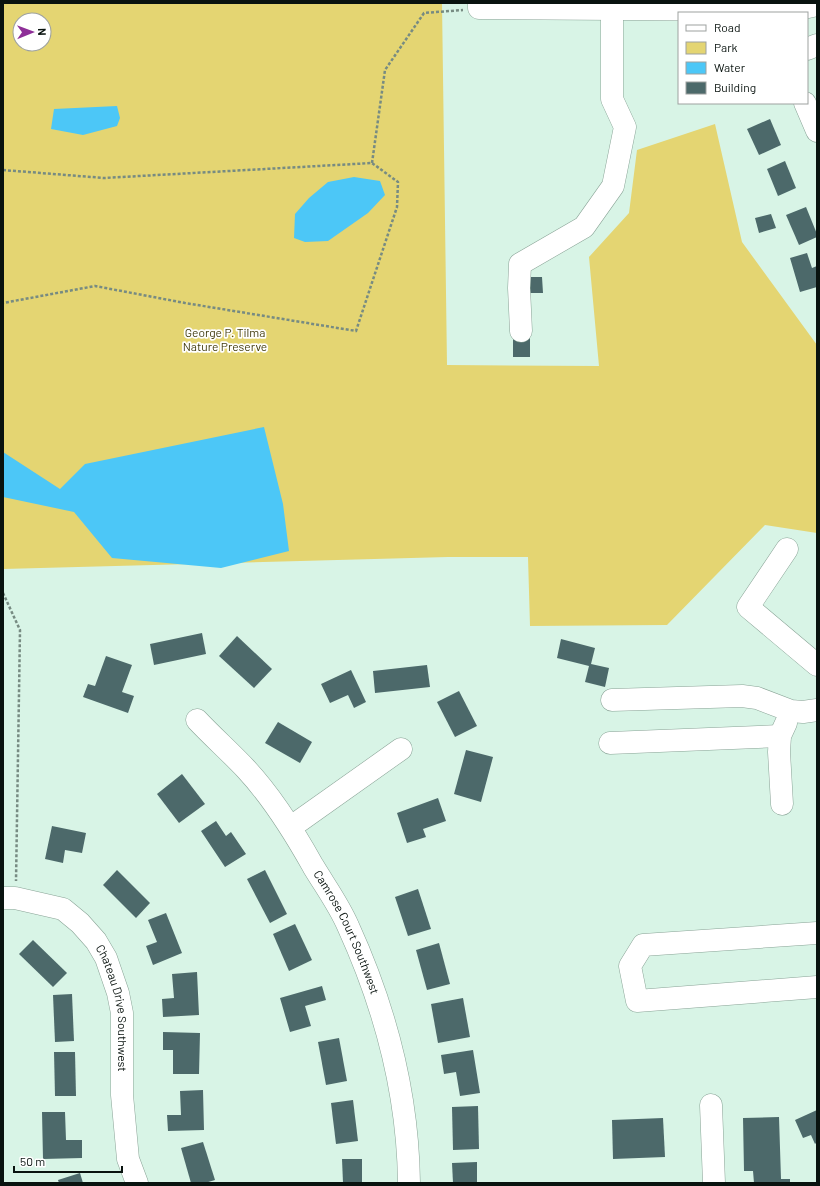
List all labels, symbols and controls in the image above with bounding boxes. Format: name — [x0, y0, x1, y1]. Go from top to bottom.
north arrow — [12, 12, 52, 52]
legend — [678, 12, 808, 104]
text: Road — [714, 20, 741, 34]
text: N — [36, 28, 49, 36]
text: Park — [714, 40, 738, 54]
text: Water — [714, 60, 746, 74]
text: Building — [714, 80, 756, 94]
park label: George P. Tilma Nature Preserve — [183, 325, 267, 353]
street label: Camrose Court Southwest — [311, 867, 383, 996]
street label: Chateau Drive Southwest — [94, 942, 130, 1072]
scale bar — [14, 1148, 122, 1174]
text: 50 m — [20, 1154, 45, 1168]

